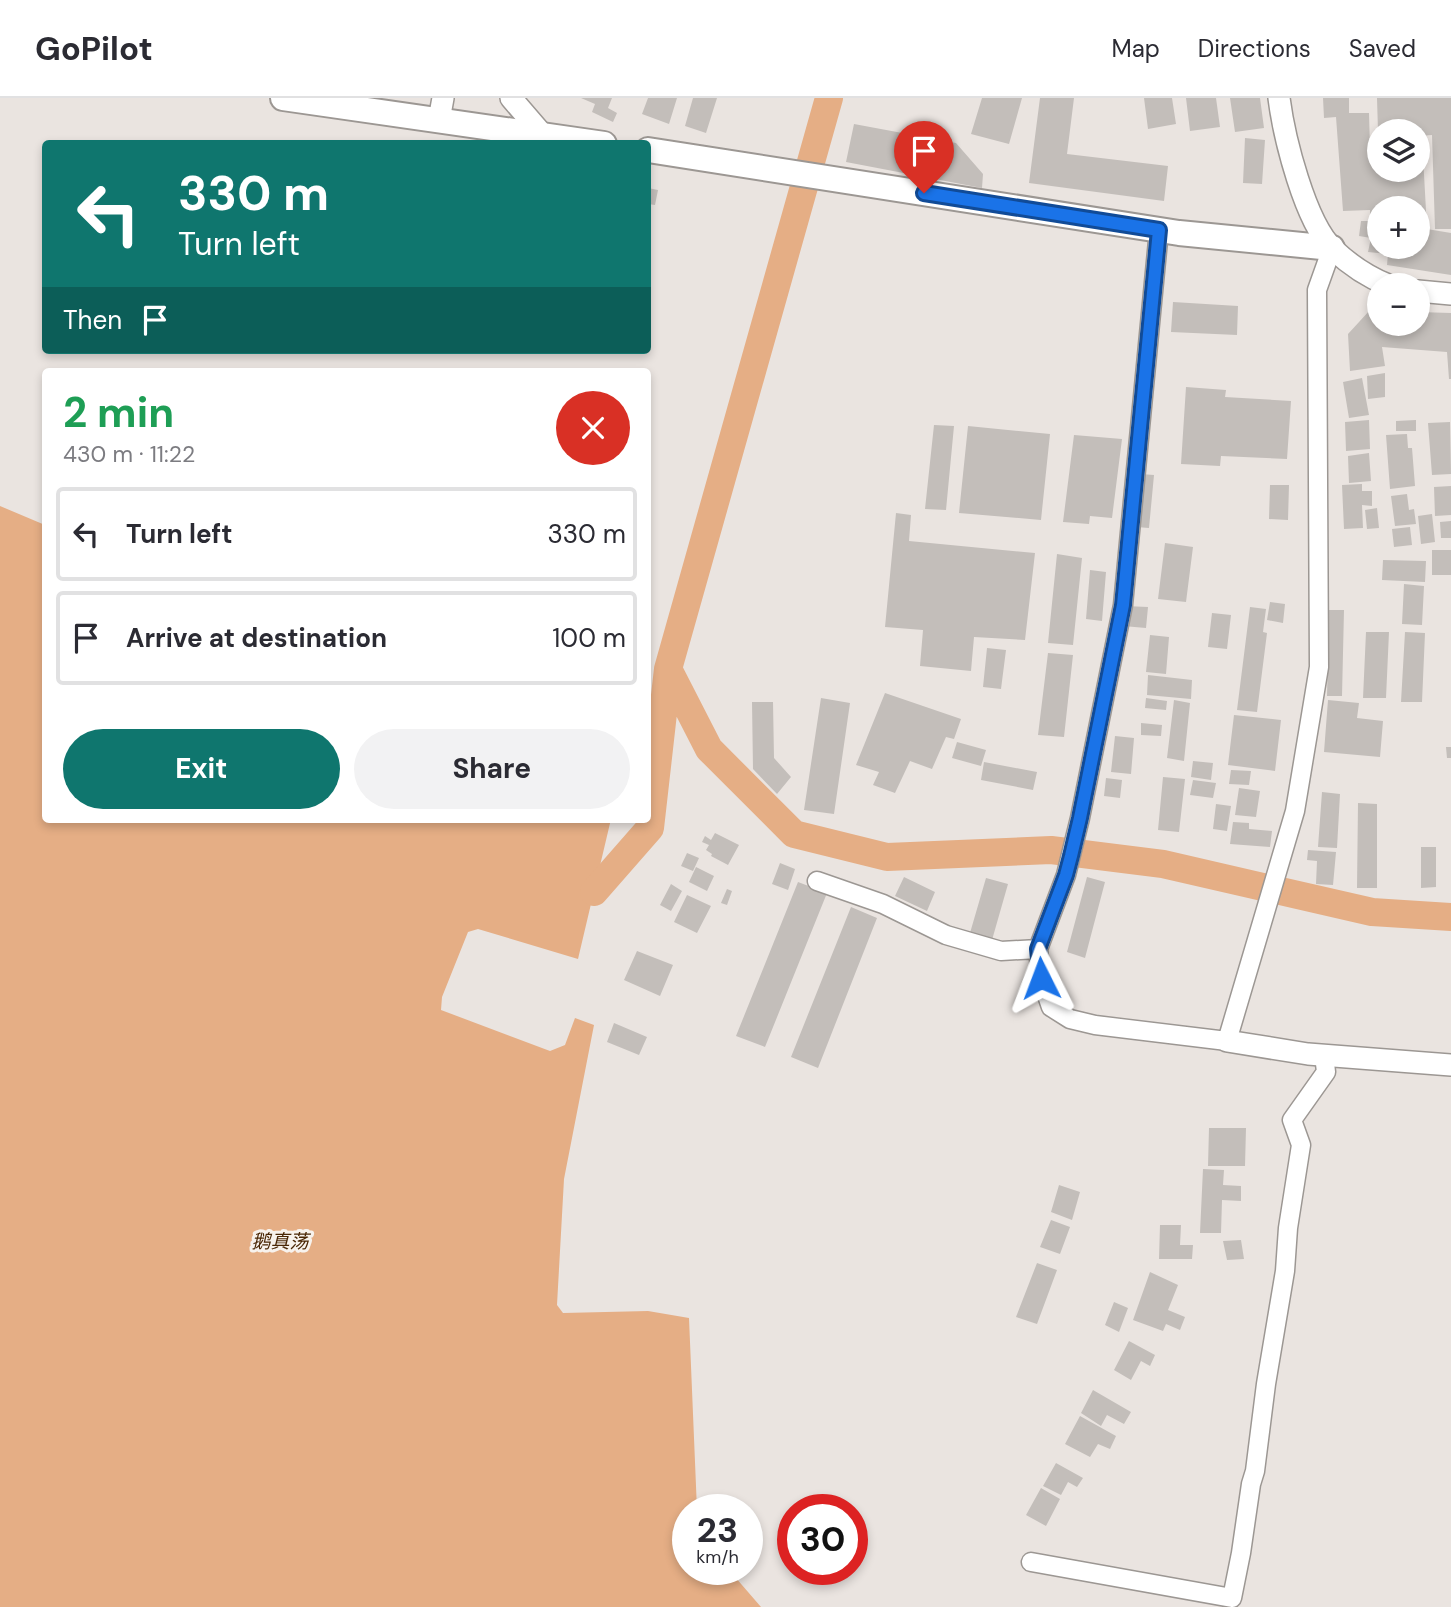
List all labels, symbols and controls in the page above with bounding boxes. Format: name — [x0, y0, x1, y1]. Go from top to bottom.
text: GoPilot — [35, 27, 153, 70]
text: Map — [1112, 33, 1160, 64]
text: Directions — [1198, 33, 1311, 64]
text: Saved — [1349, 33, 1416, 64]
map controls — [1367, 119, 1430, 336]
button: layers — [1367, 119, 1430, 182]
pin — [894, 121, 954, 193]
icon: arrive — [905, 132, 943, 170]
text: 330 m — [178, 161, 329, 225]
icon: left — [63, 168, 154, 259]
button: + — [1367, 196, 1430, 259]
text: Turn left — [178, 223, 300, 265]
button: − — [1367, 273, 1430, 336]
icon: arrive — [136, 301, 174, 339]
text: Then — [63, 303, 122, 337]
text: 2 min — [63, 385, 174, 440]
button: close — [556, 391, 630, 465]
text: 430 m · 11:22 — [63, 439, 195, 469]
icon: left — [67, 515, 105, 553]
text: Turn left — [126, 517, 233, 551]
text: 330 m — [547, 517, 626, 551]
icon: arrive — [67, 619, 105, 657]
text: Arrive at destination — [126, 621, 387, 655]
text: 100 m — [552, 621, 626, 655]
button: Exit — [63, 729, 340, 809]
button: Share — [354, 729, 630, 809]
position arrow — [1004, 941, 1078, 1015]
water label: 鹅真荡 — [251, 1229, 311, 1254]
speed limit sign: 30 — [777, 1494, 868, 1585]
text: 23 — [697, 1507, 738, 1553]
text: km/h — [696, 1545, 739, 1569]

